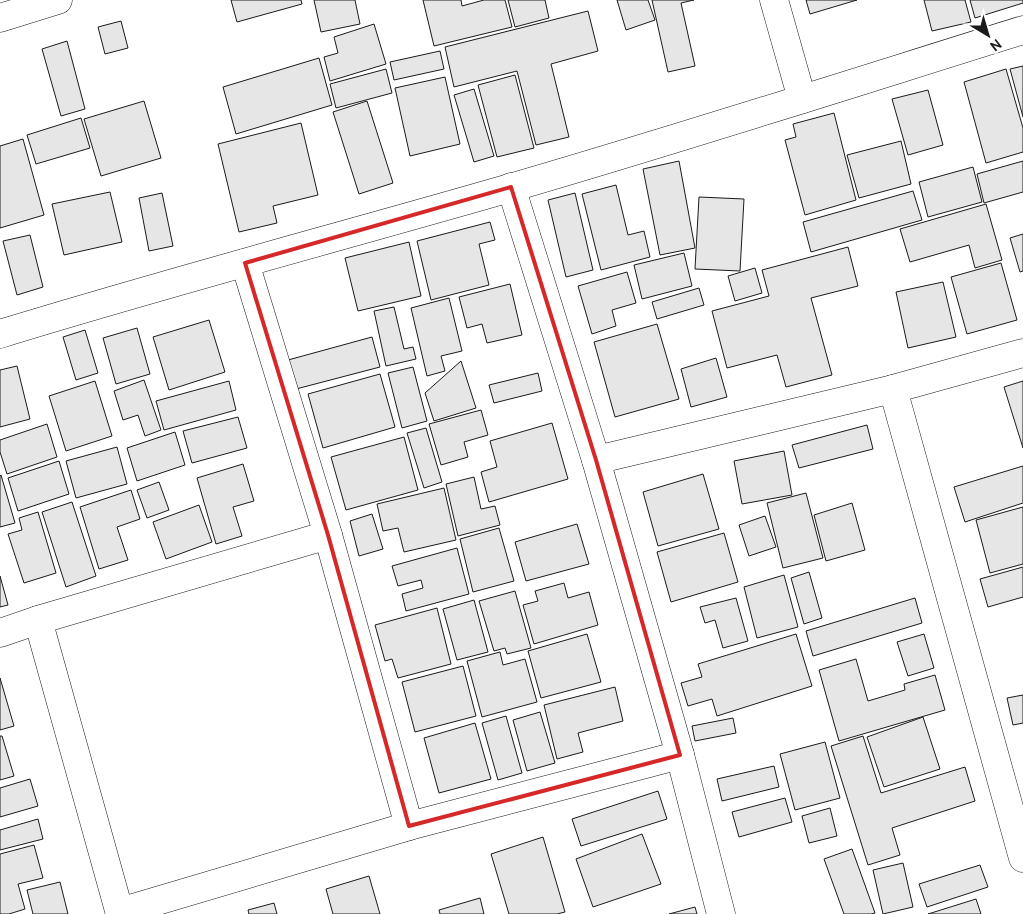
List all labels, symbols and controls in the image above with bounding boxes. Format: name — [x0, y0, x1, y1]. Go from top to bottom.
north arrow — [963, 10, 1013, 60]
text: N — [987, 35, 1005, 55]

